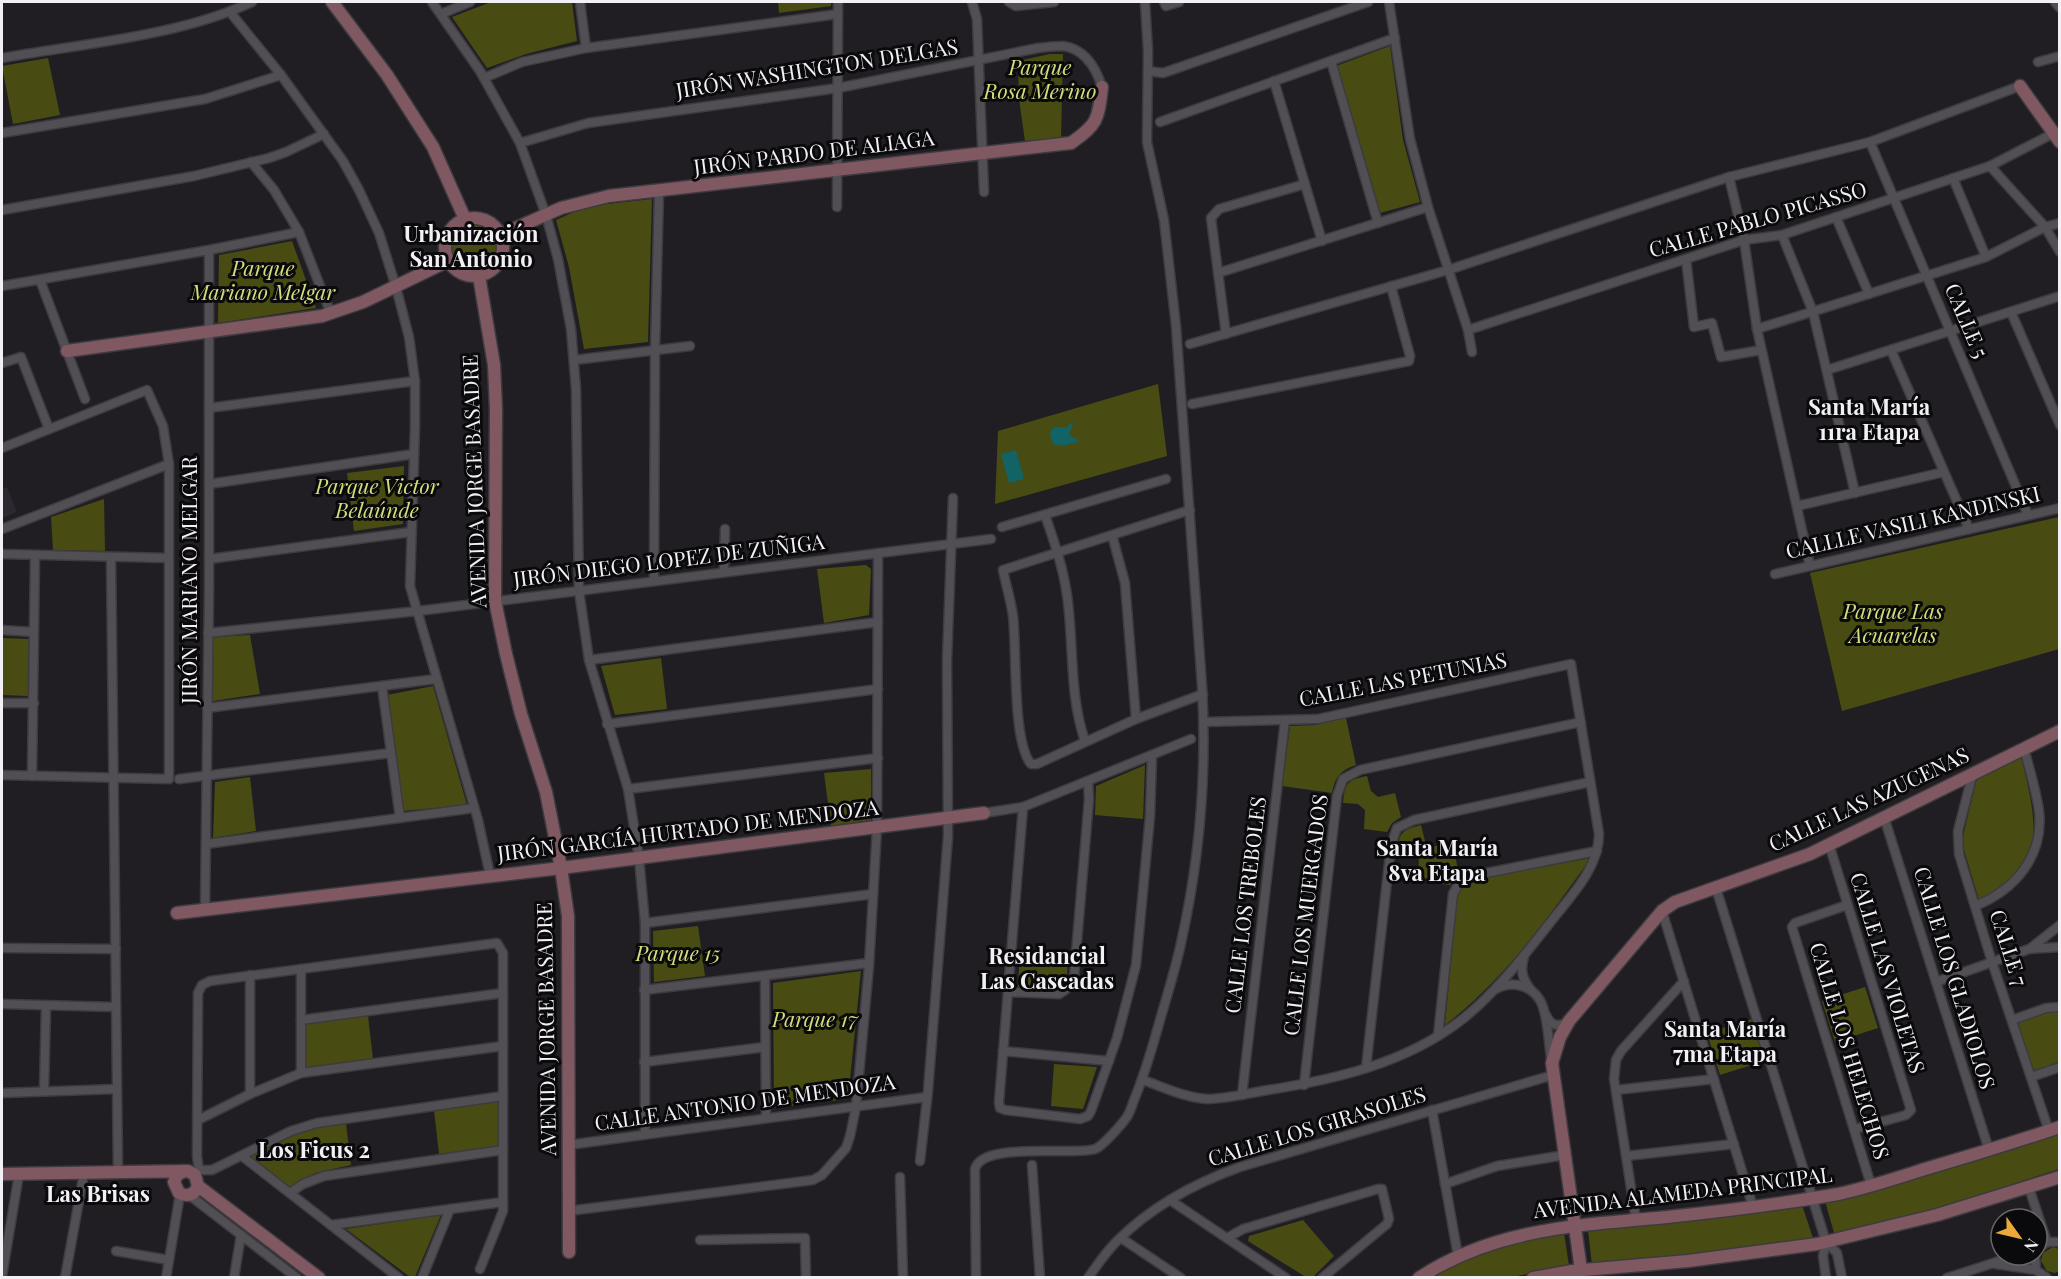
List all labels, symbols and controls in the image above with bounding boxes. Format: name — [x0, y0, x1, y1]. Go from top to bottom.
street label: JIRÓN WASHINGTON DELGAS — [673, 31, 960, 103]
park label: Parque Rosa Merino — [983, 52, 1096, 104]
street label: JIRÓN PARDO DE ALIAGA — [691, 122, 937, 180]
street label: CALLE PABLO PICASSO — [1645, 174, 1870, 263]
district label: Urbanización San Antonio — [404, 218, 539, 273]
park label: Parque Mariano Melgar — [190, 253, 336, 305]
street label: CALLE 5 — [1940, 279, 1996, 362]
street label: AVENIDA JORGE BASADRE — [455, 354, 491, 609]
district label: Santa María 11ra Etapa — [1808, 391, 1931, 446]
street label: JIRÓN MARIANO MELGAR — [174, 456, 202, 705]
park label: Parque Victor Belaúnde — [314, 471, 440, 523]
street label: CALLLE VASILI KANDINSKI — [1783, 478, 2043, 564]
street label: JIRÓN DIEGO LOPEZ DE ZUÑIGA — [510, 526, 827, 592]
park label: Parque Las Acuarelas — [1842, 596, 1943, 648]
street label: CALLE LAS PETUNIAS — [1296, 644, 1509, 712]
street label: CALLE LAS AZUCENAS — [1764, 739, 1973, 857]
street label: JIRÓN GARCÍA HURTADO DE MENDOZA — [494, 792, 881, 866]
street label: CALLE LOS MUERGADOS — [1275, 792, 1333, 1037]
street label: CALLE LOS TREBOLES — [1217, 795, 1271, 1015]
district label: Santa María 8va Etapa — [1376, 832, 1499, 887]
street label: CALLE LOS GLADIOLOS — [1909, 863, 2003, 1092]
street label: CALLE LAS VIOLETAS — [1845, 869, 1933, 1076]
street label: AVENIDA JORGE BASADRE — [529, 902, 561, 1157]
street label: CALLE 7 — [1984, 906, 2035, 989]
park label: Parque 15 — [634, 938, 721, 966]
street label: CALLE LOS HELECHOS — [1805, 939, 1897, 1162]
district label: Residancial Las Cascadas — [980, 940, 1114, 995]
park label: Parque 17 — [771, 1004, 860, 1032]
district label: Santa María 7ma Etapa — [1664, 1013, 1787, 1068]
street label: CALLE ANTONIO DE MENDOZA — [593, 1066, 898, 1136]
street label: CALLE LOS GIRASOLES — [1204, 1079, 1429, 1172]
district label: Los Ficus 2 — [258, 1134, 370, 1164]
street label: AVENIDA ALAMEDA PRINCIPAL — [1531, 1159, 1834, 1223]
district label: Las Brisas — [46, 1178, 150, 1208]
north arrow — [1989, 1207, 2049, 1267]
text: N — [2020, 1235, 2044, 1257]

